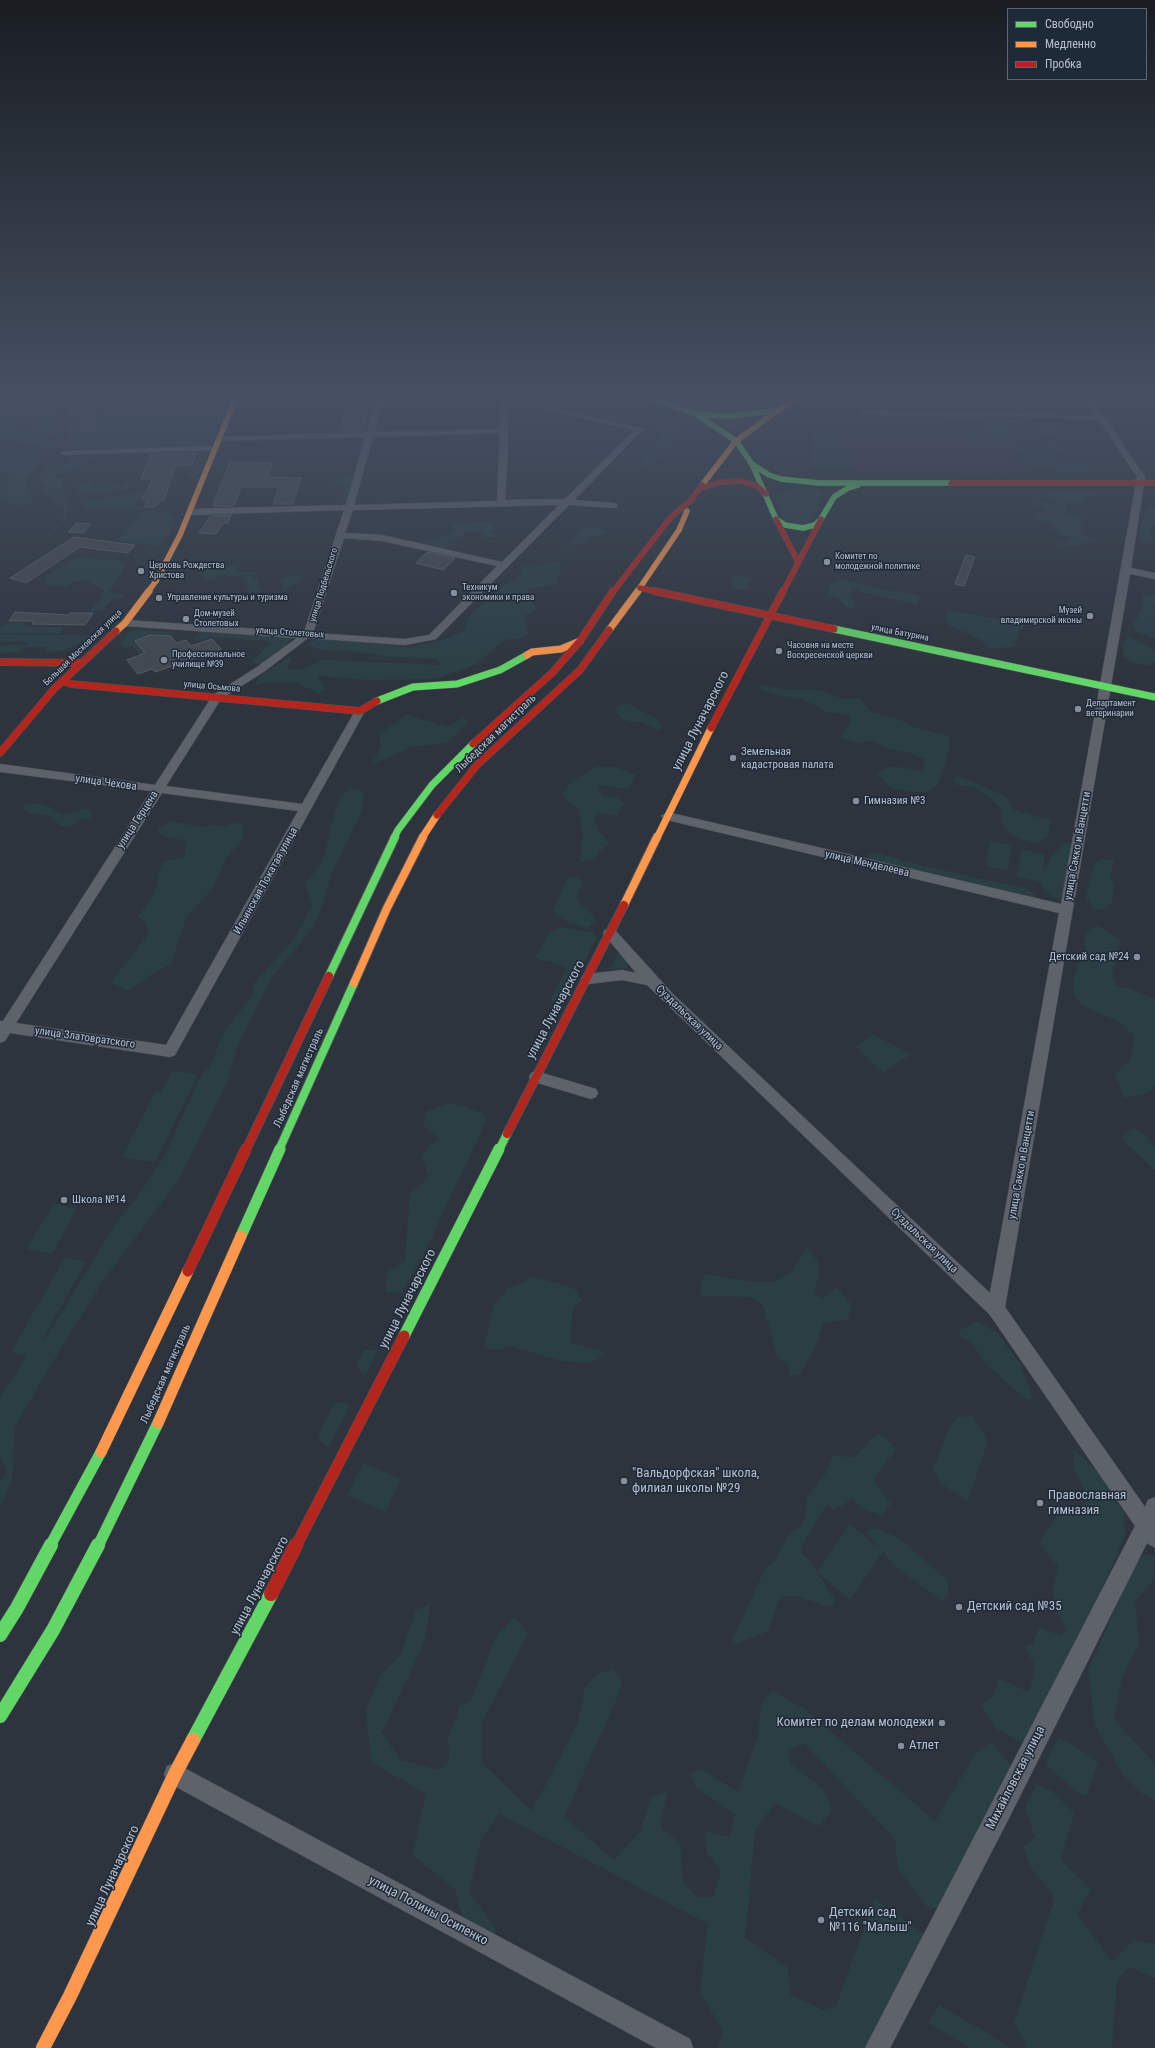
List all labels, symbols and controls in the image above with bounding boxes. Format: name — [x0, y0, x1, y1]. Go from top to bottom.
legend — [1007, 8, 1147, 80]
text: Свободно — [1045, 17, 1094, 31]
text: Медленно — [1045, 37, 1096, 51]
text: Пробка — [1045, 57, 1082, 71]
street label: улица Подбельского — [308, 547, 340, 623]
place label: Комитет по молодежной политике — [835, 552, 920, 573]
marker: Комитет по молодежной политике — [822, 557, 832, 567]
place label: Церковь Рождества Христова — [149, 561, 224, 582]
marker: Церковь Рождества Христова — [136, 566, 146, 576]
place label: Техникум экономики и права — [462, 583, 534, 604]
marker: Техникум экономики и права — [449, 588, 459, 598]
marker: Управление культуры и туризма — [154, 593, 164, 603]
place label: Управление культуры и туризма — [167, 593, 288, 603]
place label: Музей владимирской иконы — [1001, 606, 1082, 627]
street label: Большая Московская улица — [41, 608, 125, 688]
place label: Дом-музей Столетовых — [194, 609, 239, 630]
marker: Музей владимирской иконы — [1085, 611, 1095, 621]
marker: Дом-музей Столетовых — [181, 614, 191, 624]
street label: улица Батурина — [870, 622, 930, 644]
street label: улица Столетовых — [255, 625, 325, 641]
place label: Часовня на месте Воскресенской церкви — [787, 641, 873, 662]
marker: Часовня на месте Воскресенской церкви — [774, 646, 784, 656]
place label: Профессиональное училище №39 — [172, 650, 245, 671]
marker: Профессиональное училище №39 — [159, 655, 169, 665]
street label: улица Луначарского — [669, 669, 733, 773]
street label: улица Осьмова — [183, 679, 241, 695]
street label: Лыбедская магистраль — [453, 692, 539, 776]
place label: Департамент ветеринарии — [1086, 699, 1136, 720]
marker: Департамент ветеринарии — [1073, 704, 1083, 714]
place label: Земельная кадастровая палата — [741, 745, 834, 771]
marker: Земельная кадастровая палата — [728, 753, 738, 763]
street label: улица Чехова — [74, 772, 138, 794]
street label: улица Герцена — [115, 789, 161, 851]
street label: улица Сакко и Ванцетти — [1062, 791, 1094, 901]
place label: Гимназия №3 — [864, 794, 925, 808]
marker: Гимназия №3 — [851, 796, 861, 806]
street label: Ильинская-Покатая улица — [231, 825, 301, 937]
street label: улица Менделеева — [824, 848, 910, 880]
place label: Детский сад №24 — [1049, 950, 1129, 964]
marker: Детский сад №24 — [1132, 952, 1142, 962]
street label: улица Луначарского — [523, 958, 589, 1062]
street label: Суздальская улица — [653, 983, 725, 1053]
street label: улица Златовратского — [34, 1024, 136, 1052]
street label: Лыбедская магистраль — [271, 1026, 327, 1130]
street label: улица Сакко и Ванцетти — [1006, 1110, 1038, 1220]
place label: Школа №14 — [72, 1193, 126, 1207]
marker: Школа №14 — [59, 1195, 69, 1205]
street label: Суздальская улица — [888, 1206, 960, 1276]
street label: улица Луначарского — [376, 1247, 440, 1351]
street label: Лыбедская магистраль — [138, 1322, 194, 1426]
place label: "Вальдорфская" школа, филиал школы №29 — [632, 1466, 759, 1497]
marker: "Вальдорфская" школа, филиал школы №29 — [619, 1476, 629, 1486]
place label: Православная гимназия — [1048, 1488, 1126, 1519]
marker: Православная гимназия — [1035, 1498, 1045, 1508]
street label: улица Луначарского — [227, 1534, 293, 1638]
place label: Детский сад №35 — [967, 1599, 1062, 1615]
marker: Детский сад №35 — [954, 1602, 964, 1612]
place label: Комитет по делам молодежи — [777, 1715, 934, 1731]
marker: Комитет по делам молодежи — [937, 1718, 947, 1728]
street label: Михайловская улица — [983, 1724, 1049, 1832]
place label: Атлет — [909, 1738, 939, 1754]
marker: Атлет — [896, 1741, 906, 1751]
street label: улица Луначарского — [83, 1823, 143, 1929]
street label: улица Полины Осипенко — [366, 1873, 490, 1949]
place label: Детский сад №116 "Малыш" — [829, 1905, 912, 1936]
marker: Детский сад №116 "Малыш" — [816, 1915, 826, 1925]

